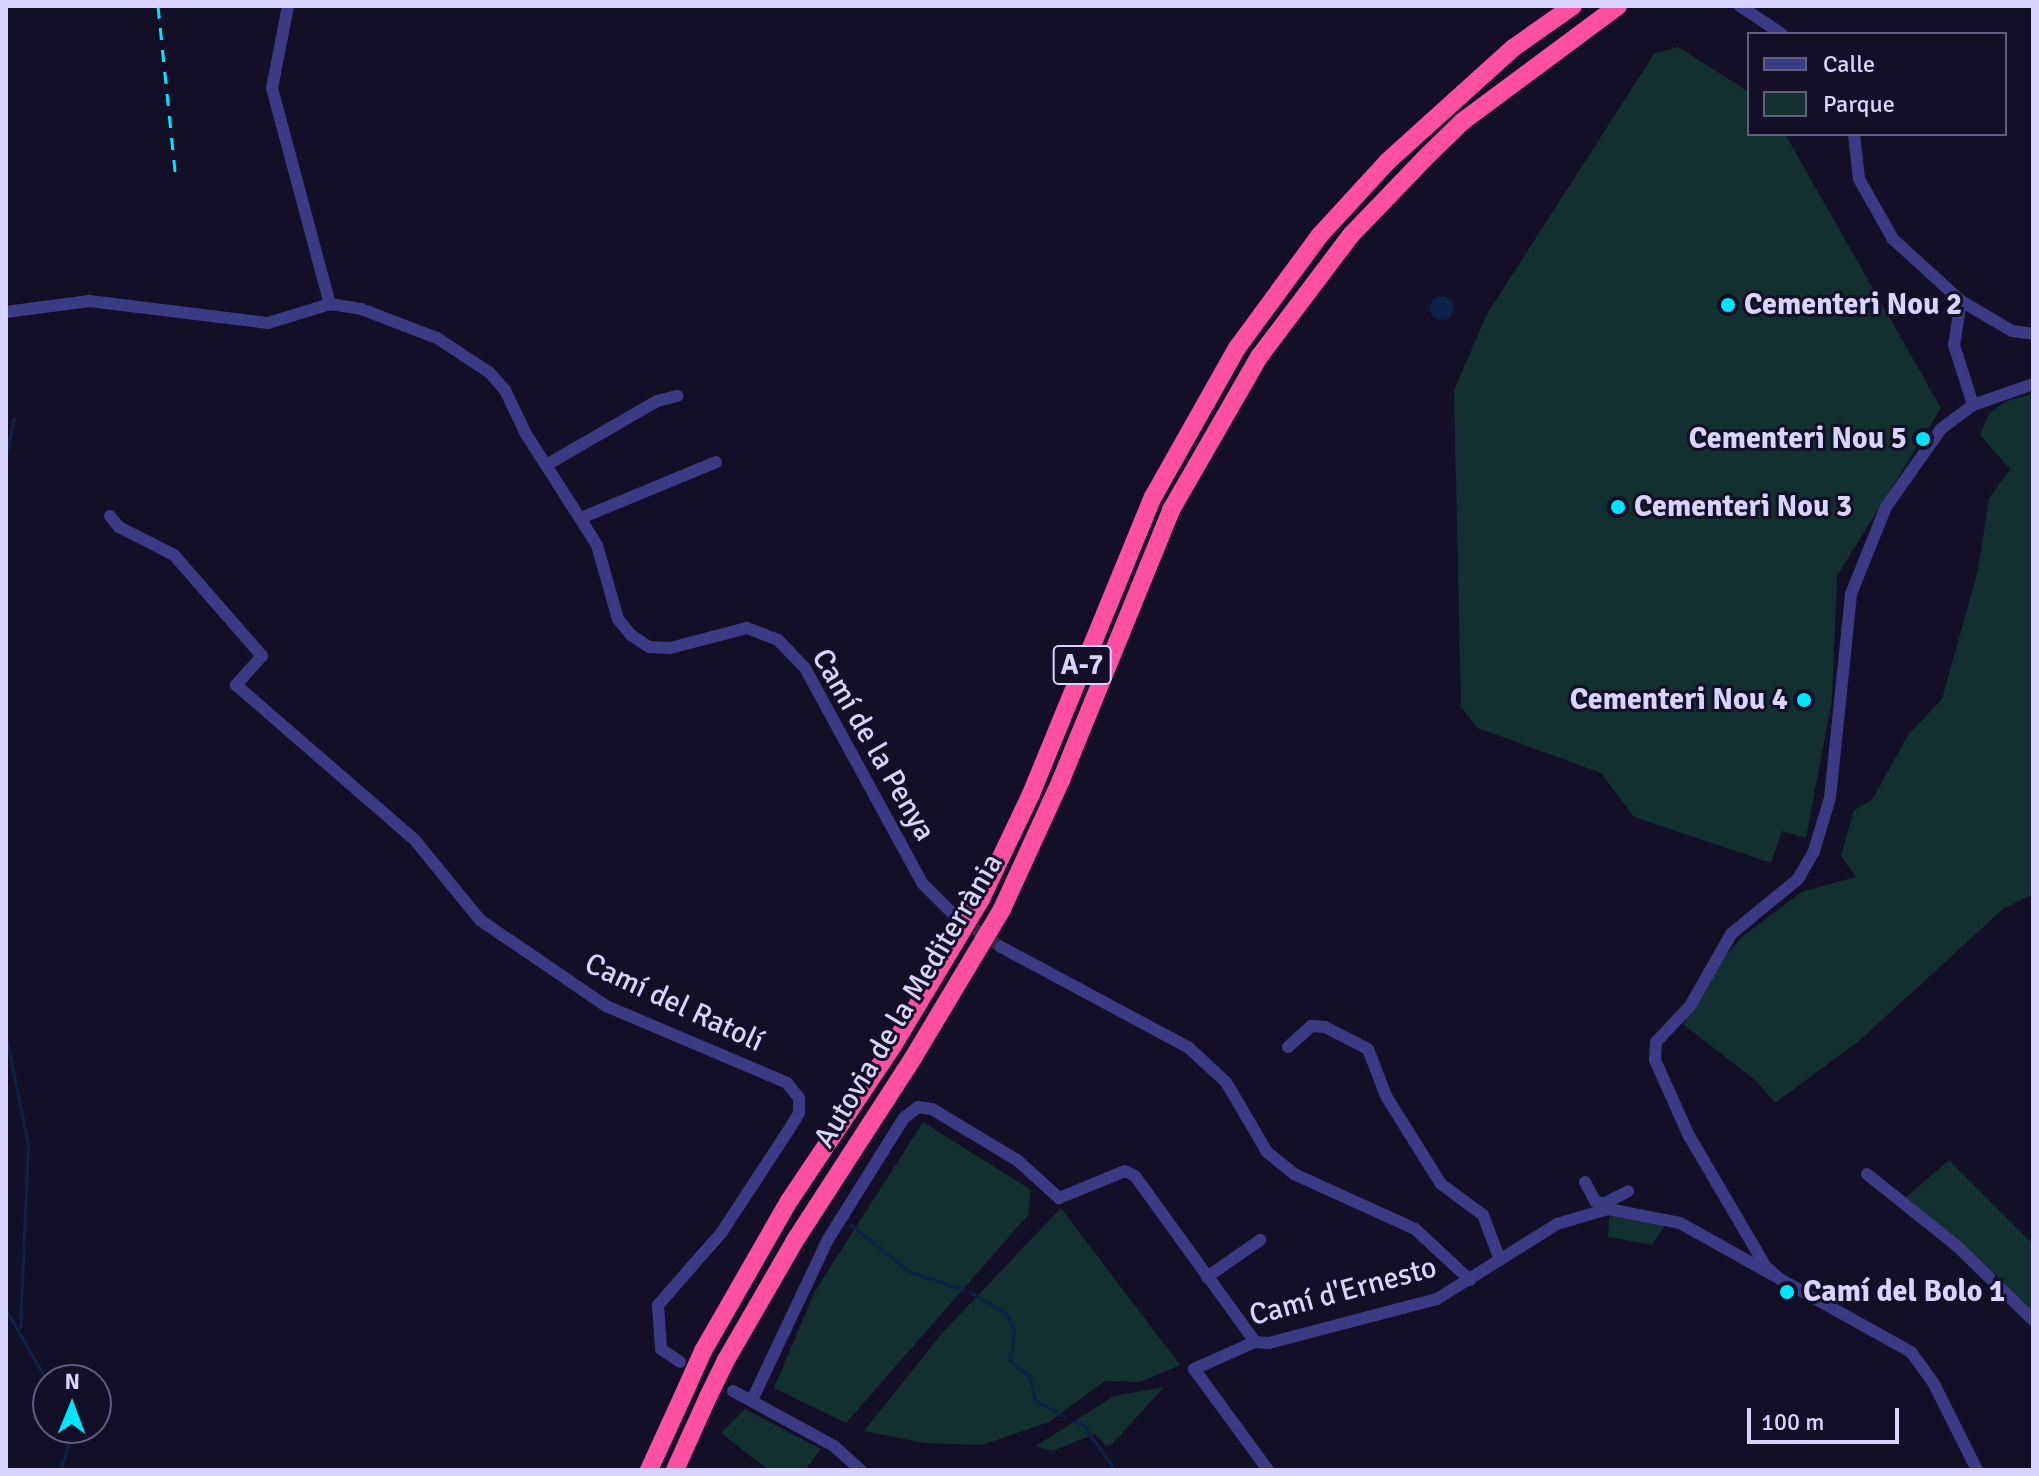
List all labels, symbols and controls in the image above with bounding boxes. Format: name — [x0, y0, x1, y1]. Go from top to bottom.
legend — [1747, 32, 2007, 136]
text: Calle — [1823, 49, 1875, 79]
text: Parque — [1823, 89, 1895, 119]
place label: Cementeri Nou 2 — [1744, 287, 1962, 323]
marker: Cementeri Nou 2 — [1719, 296, 1737, 314]
place label: Cementeri Nou 5 — [1689, 421, 1907, 457]
marker: Cementeri Nou 5 — [1914, 430, 1932, 448]
place label: Cementeri Nou 3 — [1634, 489, 1852, 525]
marker: Cementeri Nou 3 — [1609, 498, 1627, 516]
road number: A-7 — [1052, 641, 1112, 689]
street label: Camí de la Penya — [803, 643, 943, 847]
place label: Cementeri Nou 4 — [1570, 682, 1788, 718]
marker: Cementeri Nou 4 — [1795, 691, 1813, 709]
street label: Autovia de la Mediterrània — [807, 848, 1011, 1154]
street label: Camí del Ratolí — [579, 946, 769, 1060]
street label: Camí d'Ernesto — [1246, 1250, 1440, 1334]
place label: Camí del Bolo 1 — [1803, 1274, 2005, 1310]
marker: Camí del Bolo 1 — [1778, 1283, 1796, 1301]
north arrow — [32, 1364, 112, 1444]
text: N — [65, 1368, 80, 1395]
scale bar — [1751, 1392, 1903, 1442]
text: 100 m — [1761, 1407, 1824, 1437]

